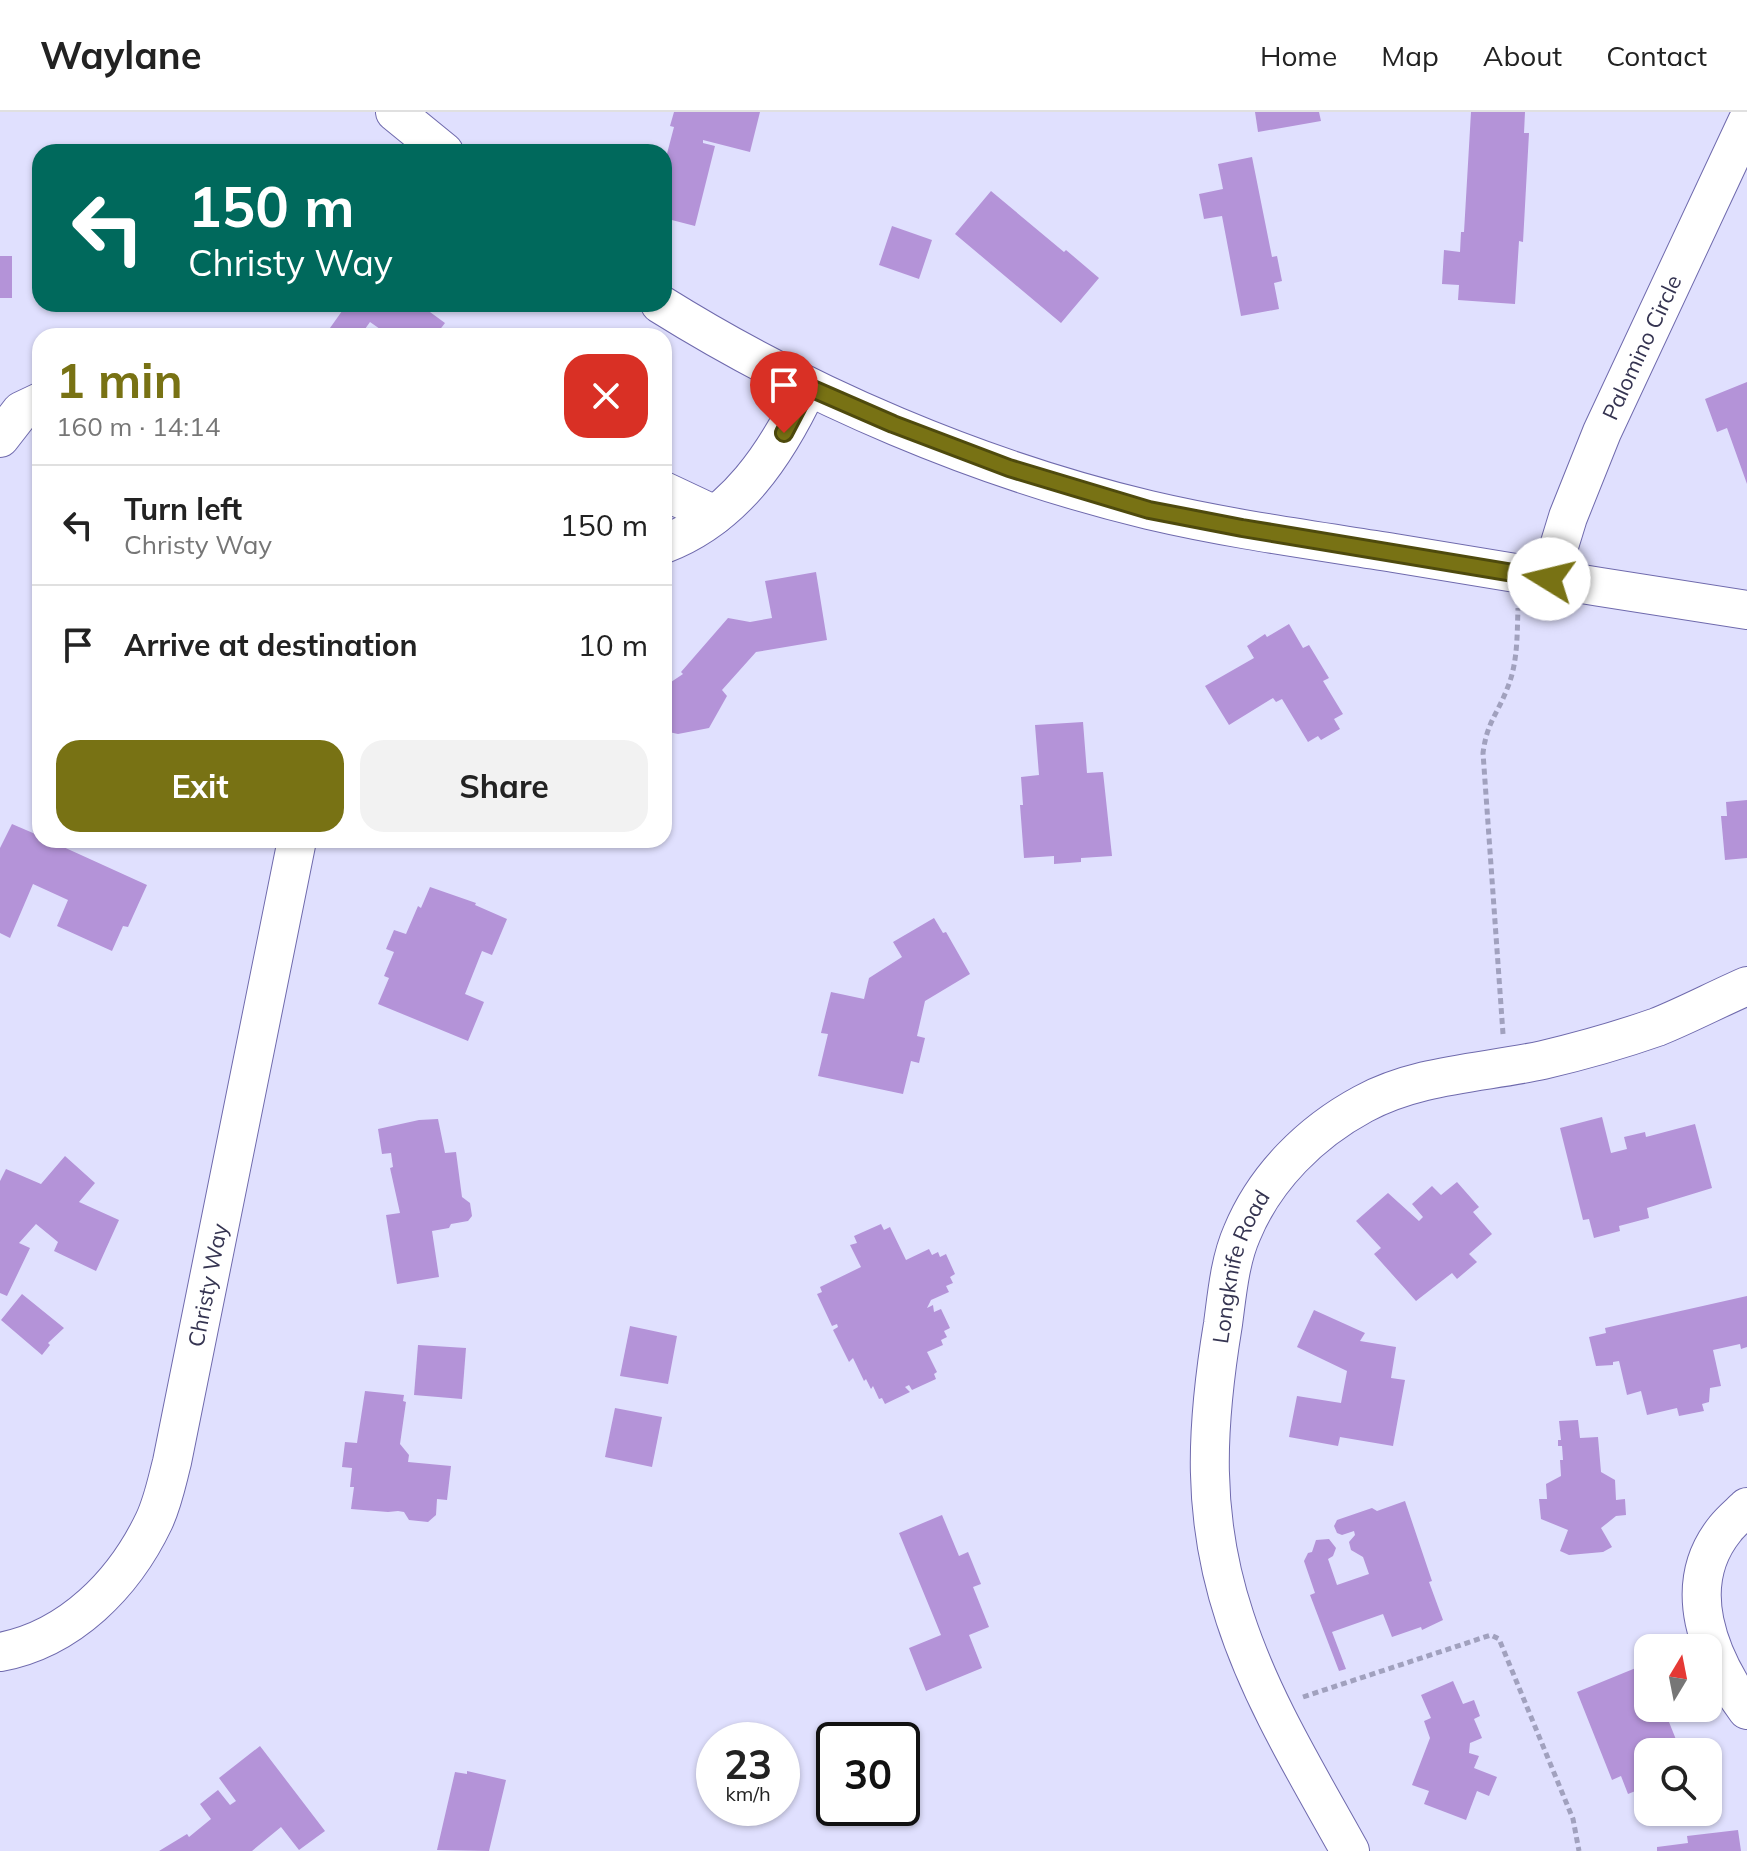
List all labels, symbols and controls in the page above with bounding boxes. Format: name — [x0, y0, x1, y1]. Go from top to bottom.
text: Waylane — [40, 31, 202, 79]
text: Home — [1260, 38, 1337, 73]
text: Map — [1381, 38, 1439, 73]
text: About — [1483, 38, 1562, 73]
text: Contact — [1606, 38, 1707, 73]
text: 150 m — [188, 171, 355, 241]
icon: left — [56, 176, 160, 280]
text: Christy Way — [188, 240, 393, 285]
street label: Palomino Circle — [1596, 270, 1688, 424]
text: 1 min — [56, 350, 183, 410]
pin — [750, 351, 818, 433]
button: close — [564, 354, 648, 438]
icon: arrive — [762, 363, 806, 407]
text: 160 m · 14:14 — [56, 410, 220, 443]
text: Turn left — [124, 490, 242, 528]
icon: left — [56, 503, 100, 547]
text: 150 m — [560, 506, 648, 544]
text: Christy Way — [124, 528, 272, 561]
position arrow — [1507, 537, 1591, 621]
icon: arrive — [56, 623, 100, 667]
text: Arrive at destination — [124, 626, 418, 664]
text: 10 m — [578, 626, 648, 664]
button: Exit — [56, 740, 344, 832]
button: Share — [360, 740, 648, 832]
street label: Longknife Road — [1206, 1185, 1276, 1345]
street label: Christy Way — [181, 1221, 234, 1349]
north arrow — [1634, 1634, 1722, 1722]
map controls — [1634, 1634, 1722, 1826]
speed limit sign: 30 — [816, 1722, 920, 1826]
button: search — [1634, 1738, 1722, 1826]
text: 23 — [724, 1739, 772, 1789]
text: km/h — [725, 1781, 771, 1806]

